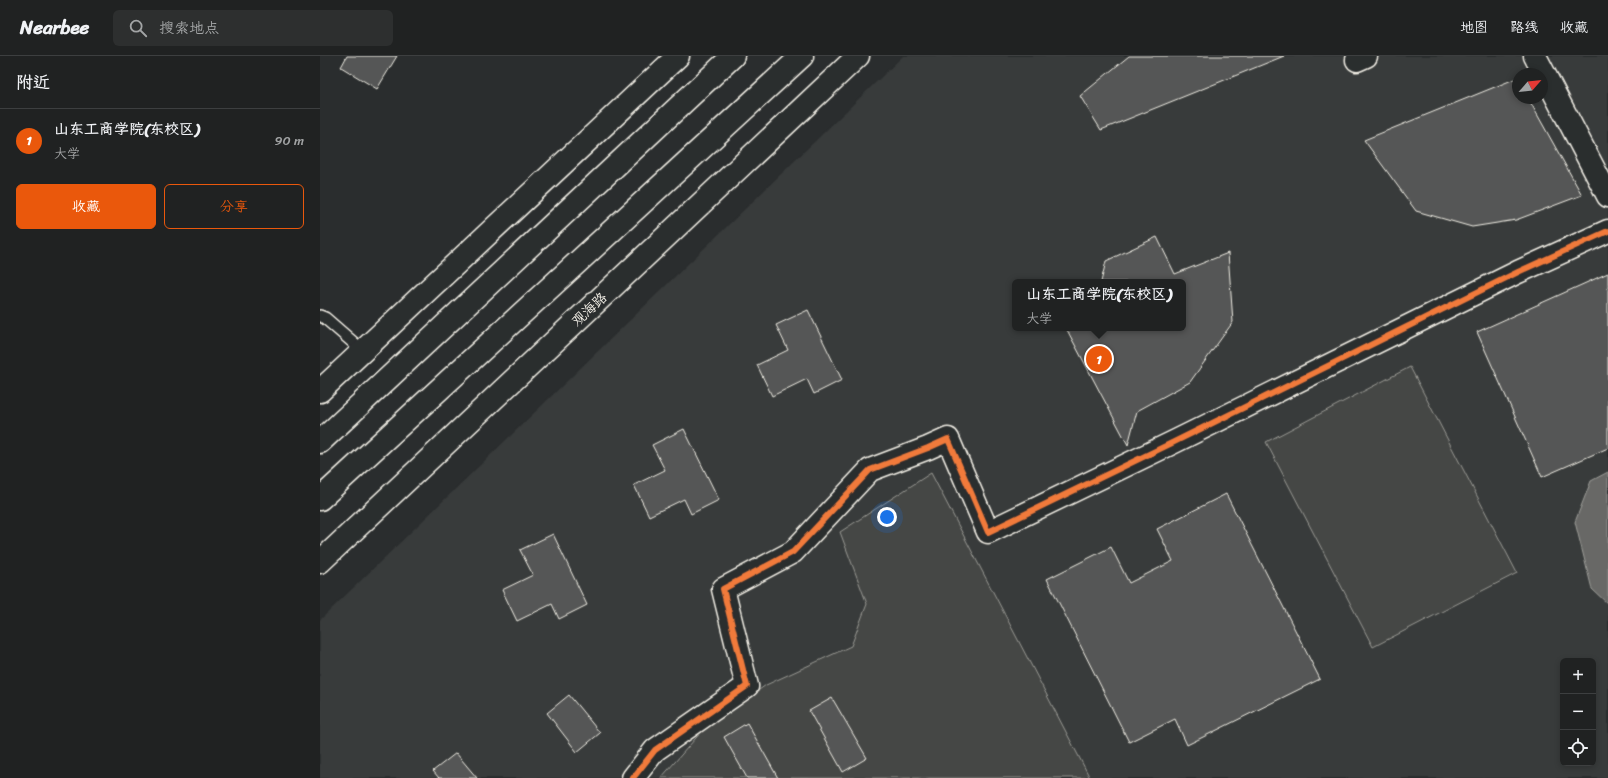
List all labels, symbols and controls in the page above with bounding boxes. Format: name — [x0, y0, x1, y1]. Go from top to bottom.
search box — [113, 10, 393, 46]
text: Nearbee — [20, 11, 89, 44]
text: 搜索地点 — [159, 15, 219, 41]
text: 地图 — [1460, 15, 1488, 40]
text: 路线 — [1510, 15, 1538, 40]
text: 收藏 — [1560, 15, 1588, 40]
icon: search — [127, 17, 149, 39]
text: 附近 — [16, 67, 50, 97]
north arrow — [1512, 68, 1548, 104]
text: 山东工商学院(东校区) — [54, 116, 200, 142]
text: 1 — [26, 129, 32, 152]
text: 90 m — [274, 129, 304, 152]
text: 大学 — [54, 142, 80, 165]
button: 收藏 — [16, 184, 156, 229]
button: 分享 — [164, 184, 304, 229]
popup — [1012, 279, 1186, 331]
text: 山东工商学院(东校区) — [1026, 281, 1172, 307]
street label: 观海路 — [565, 286, 613, 333]
text: 大学 — [1026, 307, 1052, 330]
pin: 1 — [1086, 344, 1112, 374]
your location — [877, 507, 897, 527]
map controls — [1560, 658, 1596, 766]
button: + — [1560, 658, 1596, 694]
button: − — [1560, 694, 1596, 730]
button: locate — [1560, 730, 1596, 766]

